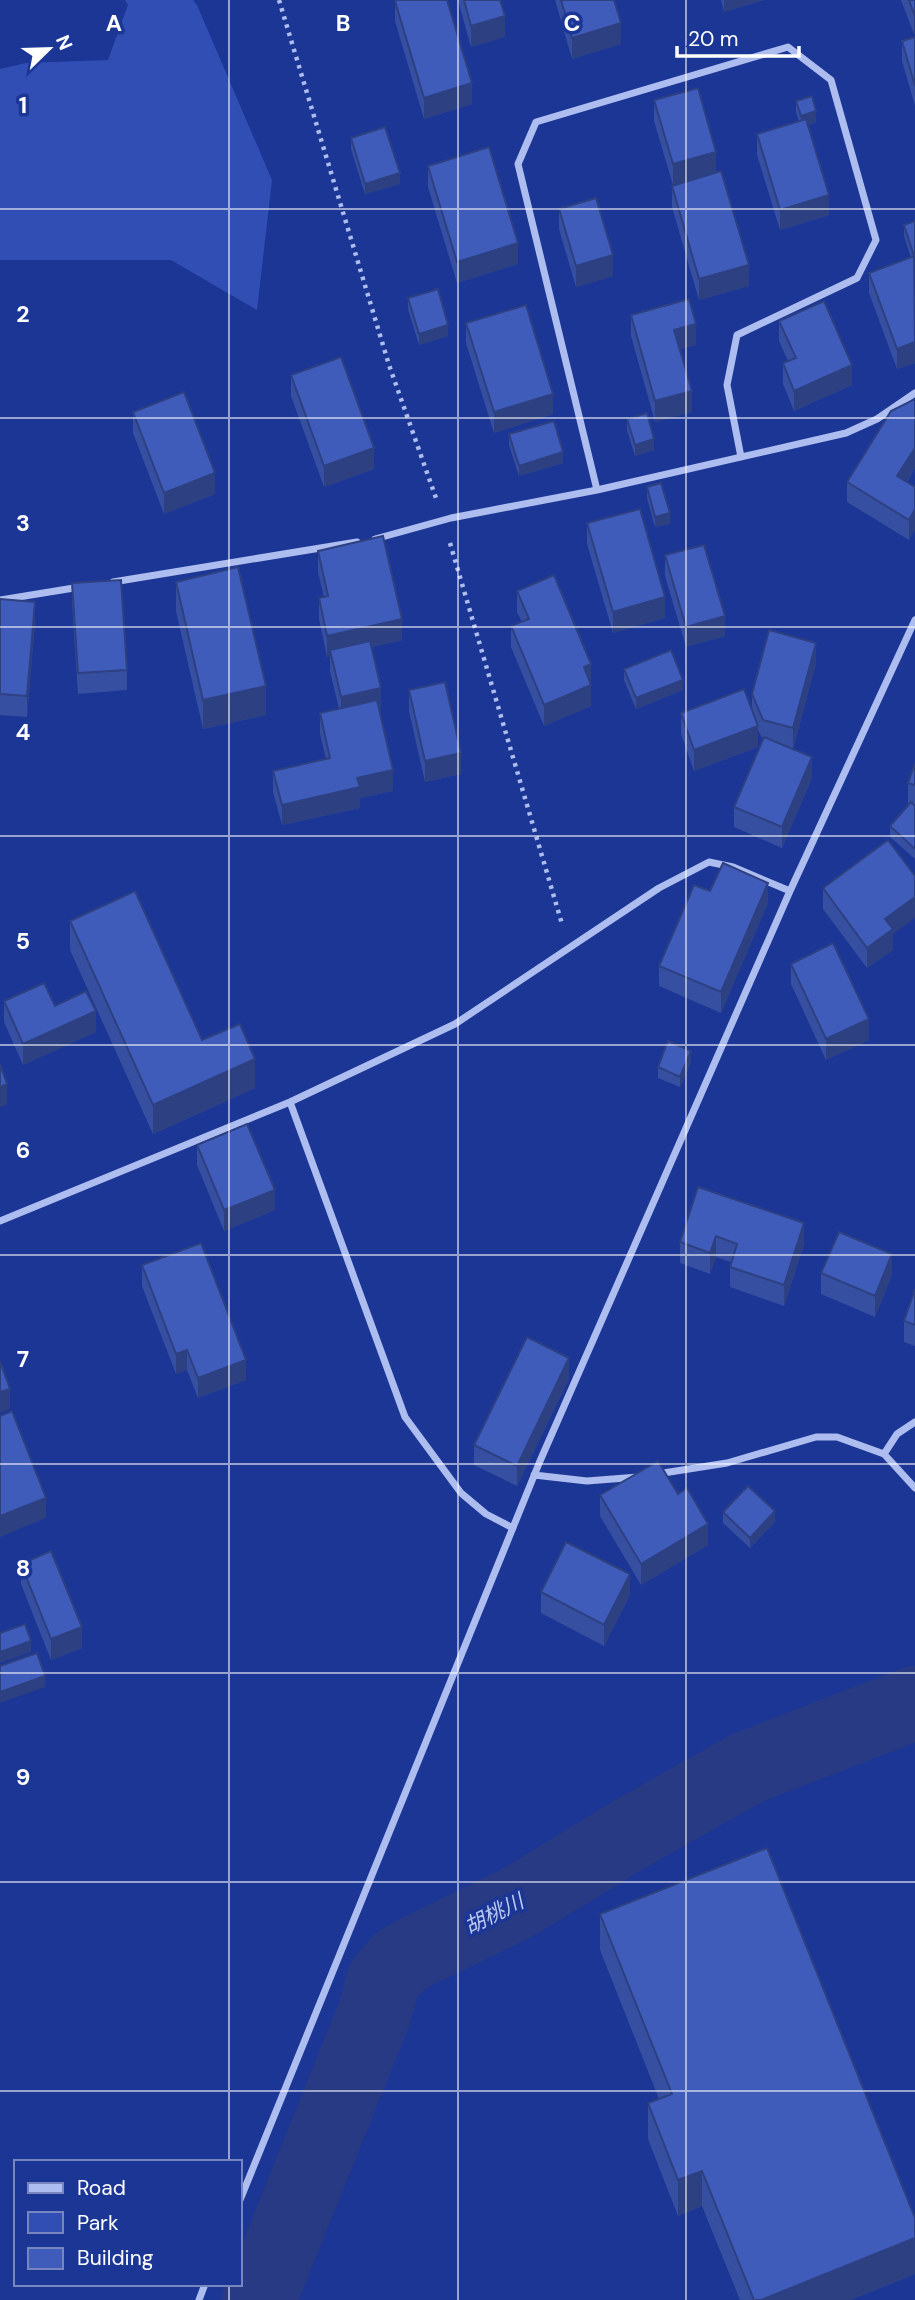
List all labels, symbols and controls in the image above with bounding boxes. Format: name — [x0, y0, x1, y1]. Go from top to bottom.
text: A — [106, 8, 122, 38]
text: B — [336, 8, 350, 38]
text: C — [564, 8, 580, 38]
north arrow — [14, 14, 84, 84]
scale bar — [677, 14, 800, 58]
text: 20 m — [688, 25, 739, 53]
text: N — [50, 31, 78, 54]
text: 1 — [19, 90, 27, 120]
text: 2 — [16, 299, 30, 329]
text: 3 — [16, 508, 30, 538]
text: 4 — [16, 717, 31, 747]
text: 5 — [16, 926, 30, 956]
text: 6 — [16, 1135, 30, 1165]
text: 7 — [17, 1344, 29, 1374]
text: 8 — [16, 1553, 30, 1583]
text: 9 — [16, 1762, 30, 1792]
water label: 胡桃川 — [460, 1886, 530, 1941]
legend — [14, 2160, 242, 2286]
text: Road — [77, 2174, 126, 2202]
text: Park — [77, 2209, 119, 2237]
text: Building — [77, 2244, 154, 2272]

